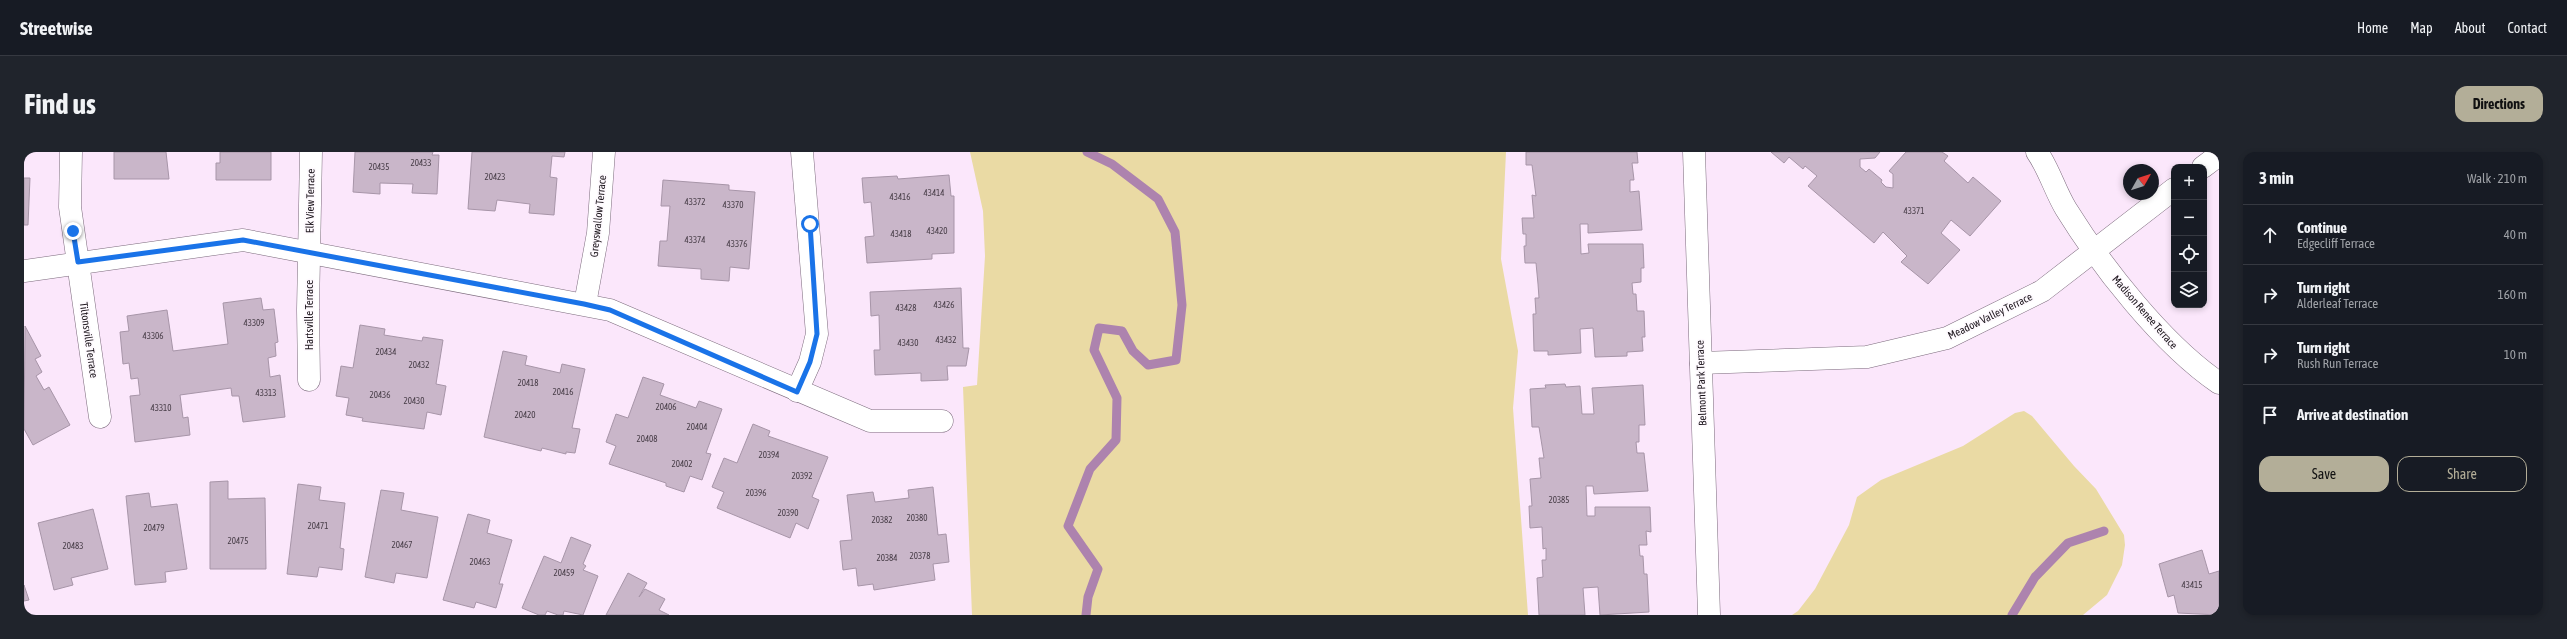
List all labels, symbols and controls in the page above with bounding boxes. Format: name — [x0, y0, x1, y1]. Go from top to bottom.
text: Streetwise — [20, 17, 93, 39]
text: Home — [2357, 20, 2388, 36]
text: Map — [2410, 20, 2433, 36]
text: About — [2455, 20, 2486, 36]
text: Contact — [2508, 20, 2547, 36]
button: Directions — [2455, 86, 2543, 122]
text: Find us — [24, 88, 96, 120]
house number: 20433 — [410, 158, 432, 168]
house number: 20435 — [368, 162, 390, 172]
north arrow — [2123, 164, 2159, 200]
map controls — [2171, 164, 2207, 308]
button: + — [2171, 164, 2207, 200]
text: 3 min — [2259, 168, 2294, 188]
street label: Elk View Terrace — [303, 169, 317, 233]
text: Walk · 210 m — [2467, 171, 2527, 186]
house number: 20423 — [484, 172, 506, 182]
street label: Greyswallow Terrace — [588, 174, 608, 258]
house number: 43414 — [923, 188, 945, 198]
house number: 43416 — [889, 192, 911, 202]
house number: 43372 — [684, 197, 706, 207]
house number: 43370 — [722, 200, 744, 210]
button: − — [2171, 200, 2207, 236]
house number: 43371 — [1903, 206, 1925, 216]
route start — [801, 215, 819, 233]
text: Continue — [2297, 219, 2347, 236]
route end — [64, 222, 82, 240]
icon: ahead — [2259, 224, 2281, 246]
house number: 43420 — [926, 226, 948, 236]
text: 40 m — [2504, 227, 2527, 242]
house number: 43418 — [890, 229, 912, 239]
house number: 43374 — [684, 235, 706, 245]
button: locate — [2171, 236, 2207, 272]
text: Edgecliff Terrace — [2297, 236, 2375, 251]
house number: 43376 — [726, 239, 748, 249]
button: layers — [2171, 272, 2207, 308]
street label: Madison Renee Terrace — [2110, 273, 2180, 351]
text: Turn right — [2297, 279, 2350, 296]
street label: Hartsville Terrace — [303, 280, 315, 350]
icon: right — [2259, 284, 2281, 306]
text: 160 m — [2498, 287, 2527, 302]
street label: Meadow Valley Terrace — [1946, 290, 2034, 342]
text: Alderleaf Terrace — [2297, 296, 2378, 311]
house number: 43426 — [933, 300, 955, 310]
street label: Tiltonsville Terrace — [78, 301, 100, 379]
house number: 43428 — [895, 303, 917, 313]
house number: 43309 — [243, 318, 265, 328]
house number: 43306 — [142, 331, 164, 341]
house number: 43432 — [935, 335, 957, 345]
house number: 43430 — [897, 338, 919, 348]
text: Turn right — [2297, 339, 2350, 356]
street label: Belmont Park Terrace — [1694, 340, 1708, 426]
icon: right — [2259, 344, 2281, 366]
house number: 20434 — [375, 347, 397, 357]
text: 10 m — [2504, 347, 2527, 362]
text: Rush Run Terrace — [2297, 356, 2378, 371]
house number: 20432 — [408, 360, 430, 370]
house number: 20418 — [517, 378, 539, 388]
house number: 20416 — [552, 387, 574, 397]
house number: 43313 — [255, 388, 277, 398]
house number: 20436 — [369, 390, 391, 400]
house number: 20430 — [403, 396, 425, 406]
house number: 20406 — [655, 402, 677, 412]
house number: 43310 — [150, 403, 172, 413]
icon: arrive — [2259, 404, 2281, 426]
text: Arrive at destination — [2297, 406, 2408, 423]
house number: 20420 — [514, 410, 536, 420]
house number: 20404 — [686, 422, 708, 432]
house number: 20408 — [636, 434, 658, 444]
house number: 20394 — [758, 450, 780, 460]
button: Save — [2259, 456, 2389, 492]
button: Share — [2397, 456, 2527, 492]
house number: 20402 — [671, 459, 693, 469]
house number: 20392 — [791, 471, 813, 481]
house number: 20396 — [745, 488, 767, 498]
house number: 20385 — [1548, 495, 1570, 505]
house number: 20390 — [777, 508, 799, 518]
house number: 20380 — [906, 513, 928, 523]
house number: 20382 — [871, 515, 893, 525]
house number: 20471 — [307, 521, 329, 531]
house number: 20479 — [143, 523, 165, 533]
house number: 20475 — [227, 536, 249, 546]
house number: 20467 — [391, 540, 413, 550]
house number: 20483 — [62, 541, 84, 551]
house number: 20378 — [909, 551, 931, 561]
house number: 20384 — [876, 553, 898, 563]
house number: 20463 — [469, 557, 491, 567]
house number: 20459 — [553, 568, 575, 578]
house number: 43415 — [2181, 580, 2203, 590]

